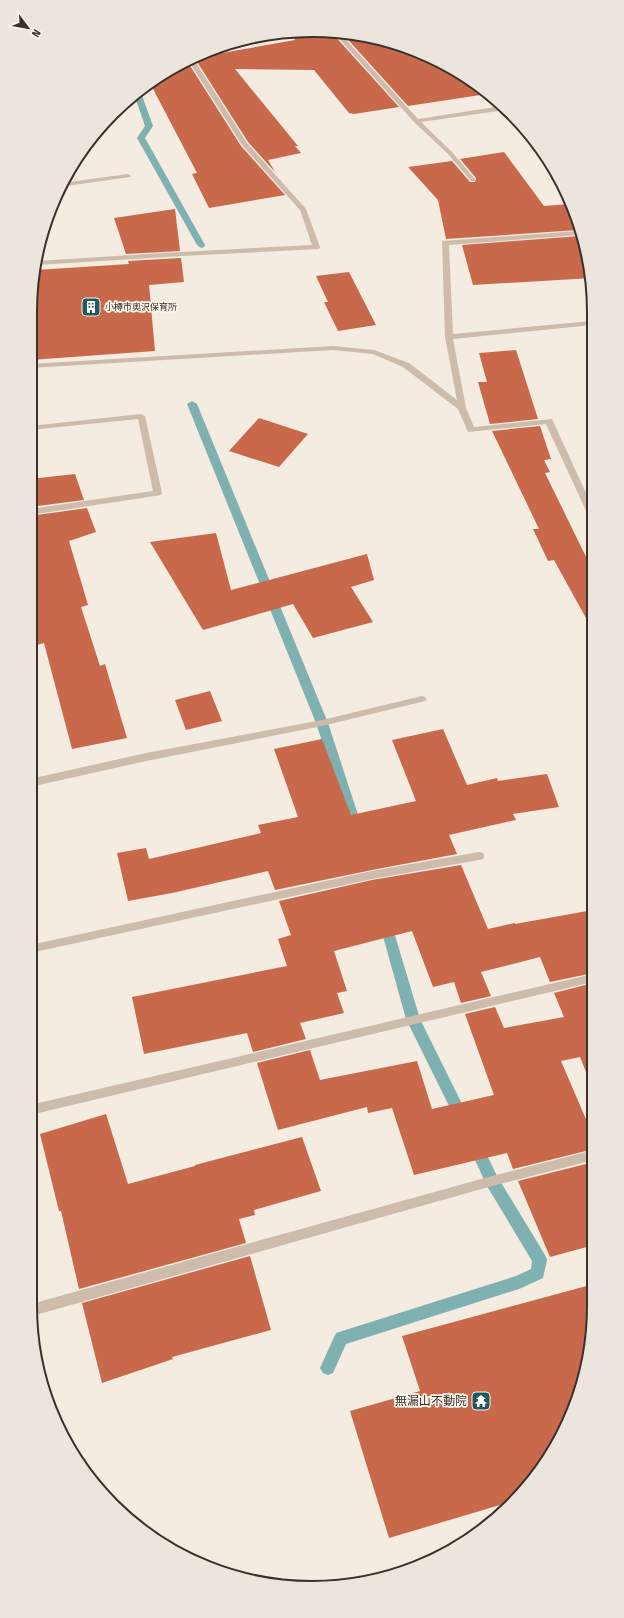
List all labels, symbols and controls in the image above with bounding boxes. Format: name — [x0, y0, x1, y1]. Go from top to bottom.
north arrow — [8, 8, 48, 48]
text: N — [29, 27, 43, 39]
building icon: 小樽市奥沢保育所 — [80, 296, 102, 318]
place label: 小樽市奥沢保育所 — [105, 302, 177, 312]
temple icon: 無漏山不動院 — [470, 1390, 492, 1412]
place label: 無漏山不動院 — [395, 1394, 467, 1408]

